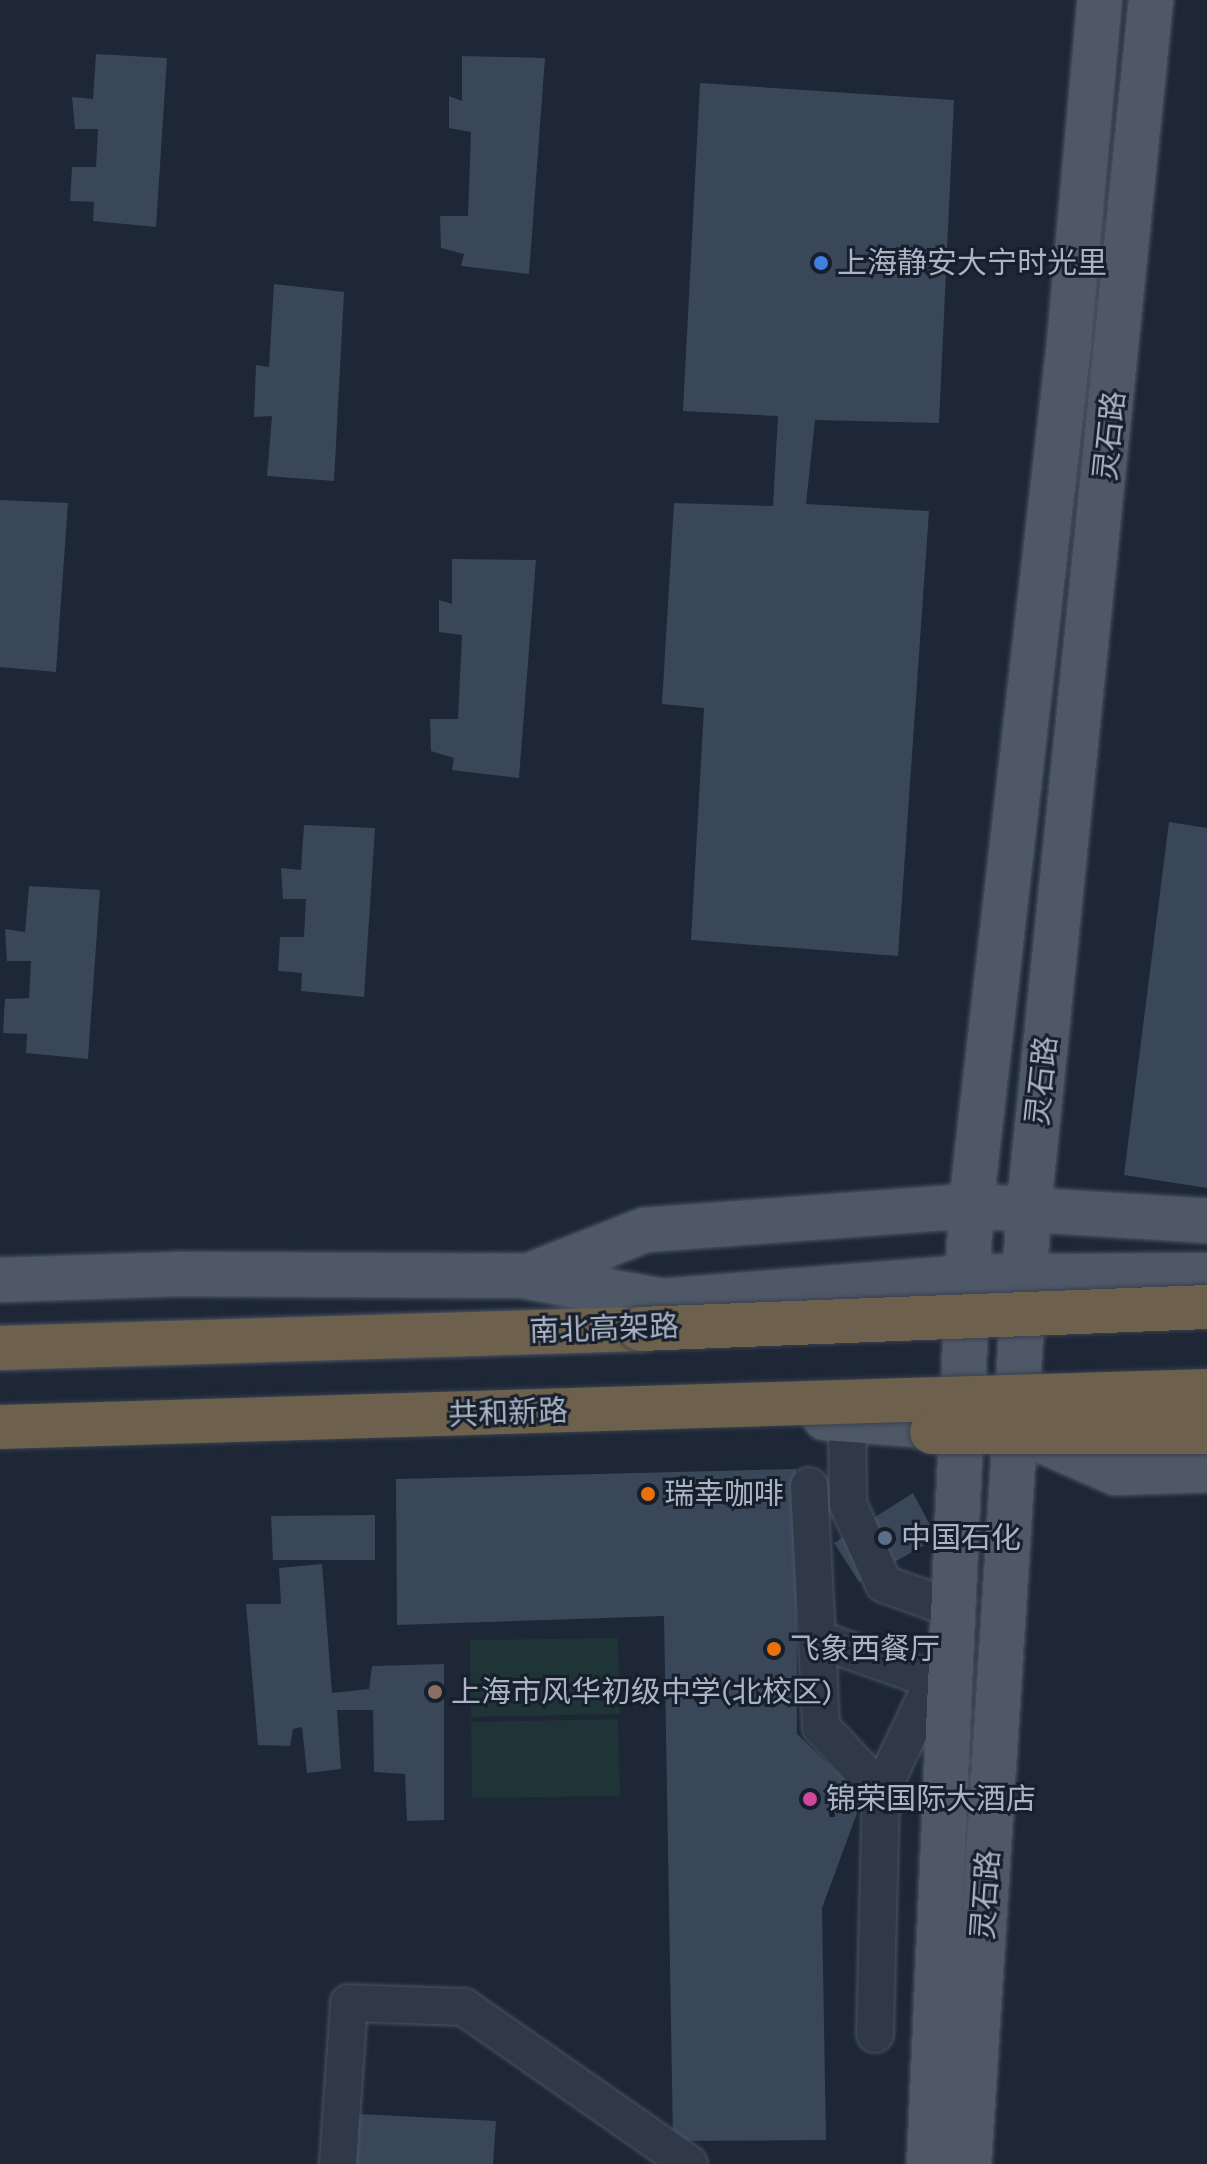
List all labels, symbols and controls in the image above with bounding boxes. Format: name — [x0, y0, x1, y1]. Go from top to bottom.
place label: 上海静安大宁时光里 — [837, 245, 1107, 281]
marker: 上海静安大宁时光里 — [812, 254, 830, 272]
street label: 灵石路 — [1087, 389, 1133, 483]
street label: 灵石路 — [1019, 1034, 1065, 1128]
street label: 南北高架路 — [528, 1308, 680, 1350]
street label: 共和新路 — [447, 1393, 569, 1433]
place label: 瑞幸咖啡 — [664, 1476, 784, 1512]
marker: 瑞幸咖啡 — [639, 1485, 657, 1503]
place label: 中国石化 — [901, 1520, 1021, 1556]
marker: 中国石化 — [876, 1529, 894, 1547]
place label: 飞象西餐厅 — [790, 1631, 940, 1667]
marker: 飞象西餐厅 — [765, 1640, 783, 1658]
place label: 上海市风华初级中学(北校区) — [451, 1674, 832, 1710]
marker: 上海市风华初级中学(北校区) — [426, 1683, 444, 1701]
place label: 锦荣国际大酒店 — [826, 1781, 1036, 1817]
marker: 锦荣国际大酒店 — [801, 1790, 819, 1808]
street label: 灵石路 — [965, 1849, 1007, 1941]

